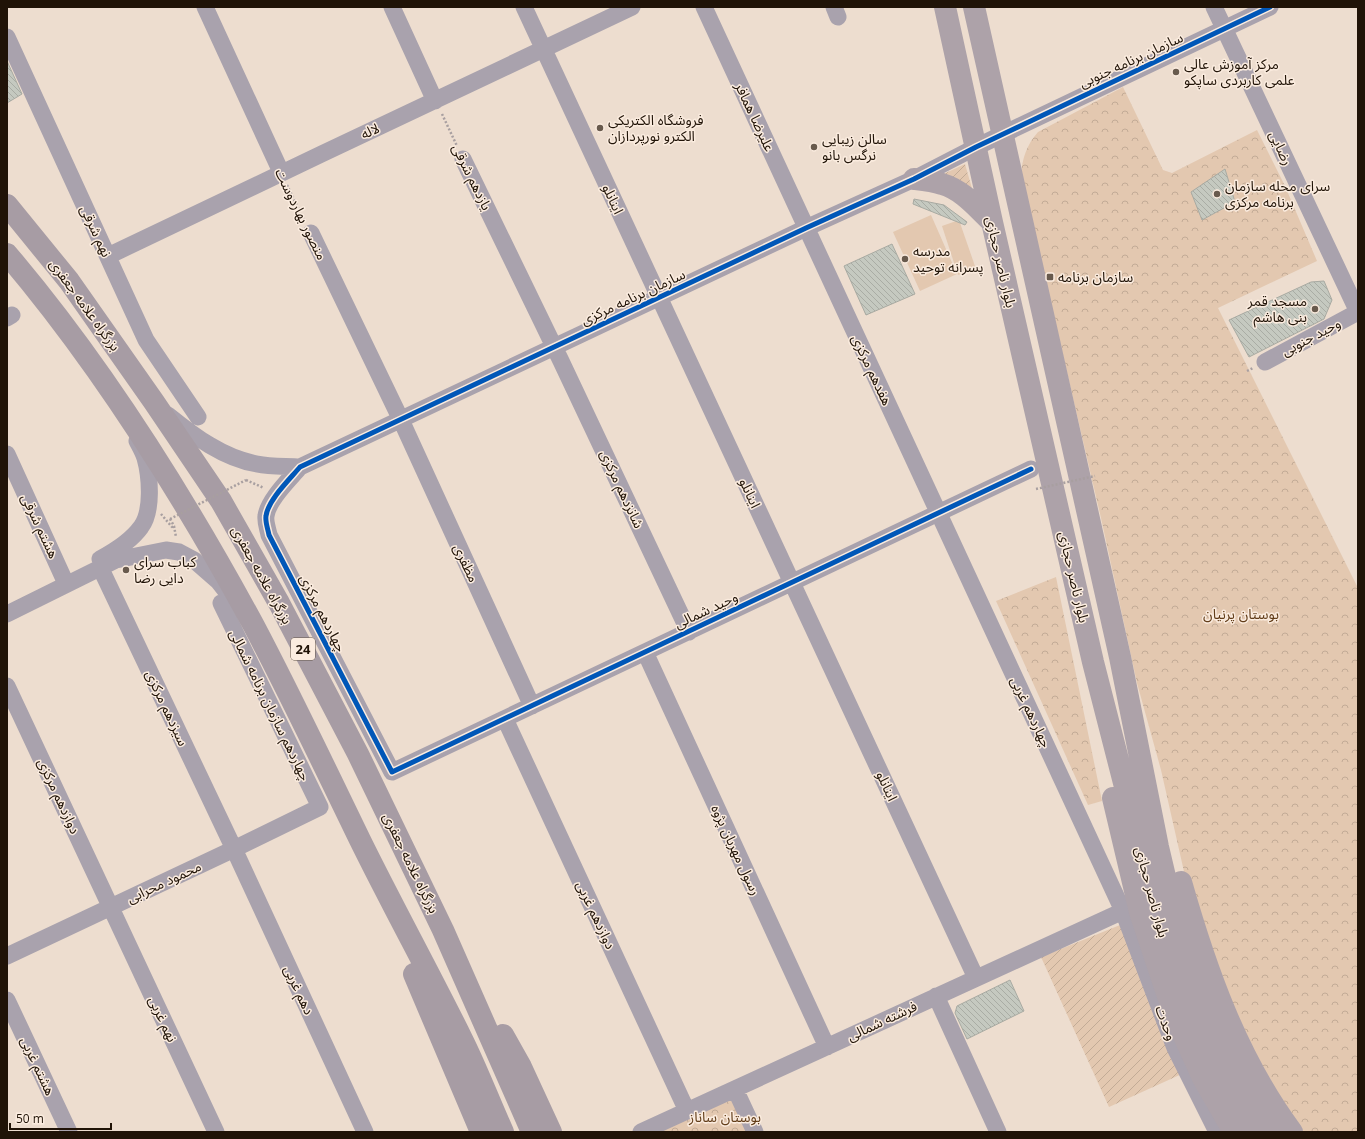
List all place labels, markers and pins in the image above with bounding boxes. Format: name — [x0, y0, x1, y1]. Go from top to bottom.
place label: مرکز آموزش عالی علمی کاربردی ساپکو — [1184, 54, 1295, 90]
marker: مرکز آموزش عالی علمی کاربردی ساپکو — [1171, 67, 1181, 77]
place label: فروشگاه الکتریکی الکترو نورپردازان — [608, 110, 704, 146]
marker: فروشگاه الکتریکی الکترو نورپردازان — [595, 123, 605, 133]
place label: سالن زیبایی نرگس بانو — [822, 129, 887, 164]
marker: سالن زیبایی نرگس بانو — [809, 142, 819, 152]
place label: سرای محله سازمان برنامه مرکزی — [1225, 176, 1330, 211]
marker: سرای محله سازمان برنامه مرکزی — [1212, 189, 1222, 199]
place label: مدرسه پسرانه توحید — [913, 241, 984, 277]
marker: مدرسه پسرانه توحید — [900, 254, 910, 264]
place label: سازمان برنامه — [1058, 267, 1133, 286]
marker: سازمان برنامه — [1045, 272, 1055, 282]
place label: مسجد قمر بنی هاشم — [1247, 291, 1307, 328]
marker: مسجد قمر بنی هاشم — [1310, 304, 1320, 314]
place label: کباب سرای دایی رضا — [134, 552, 197, 587]
marker: کباب سرای دایی رضا — [121, 565, 131, 575]

